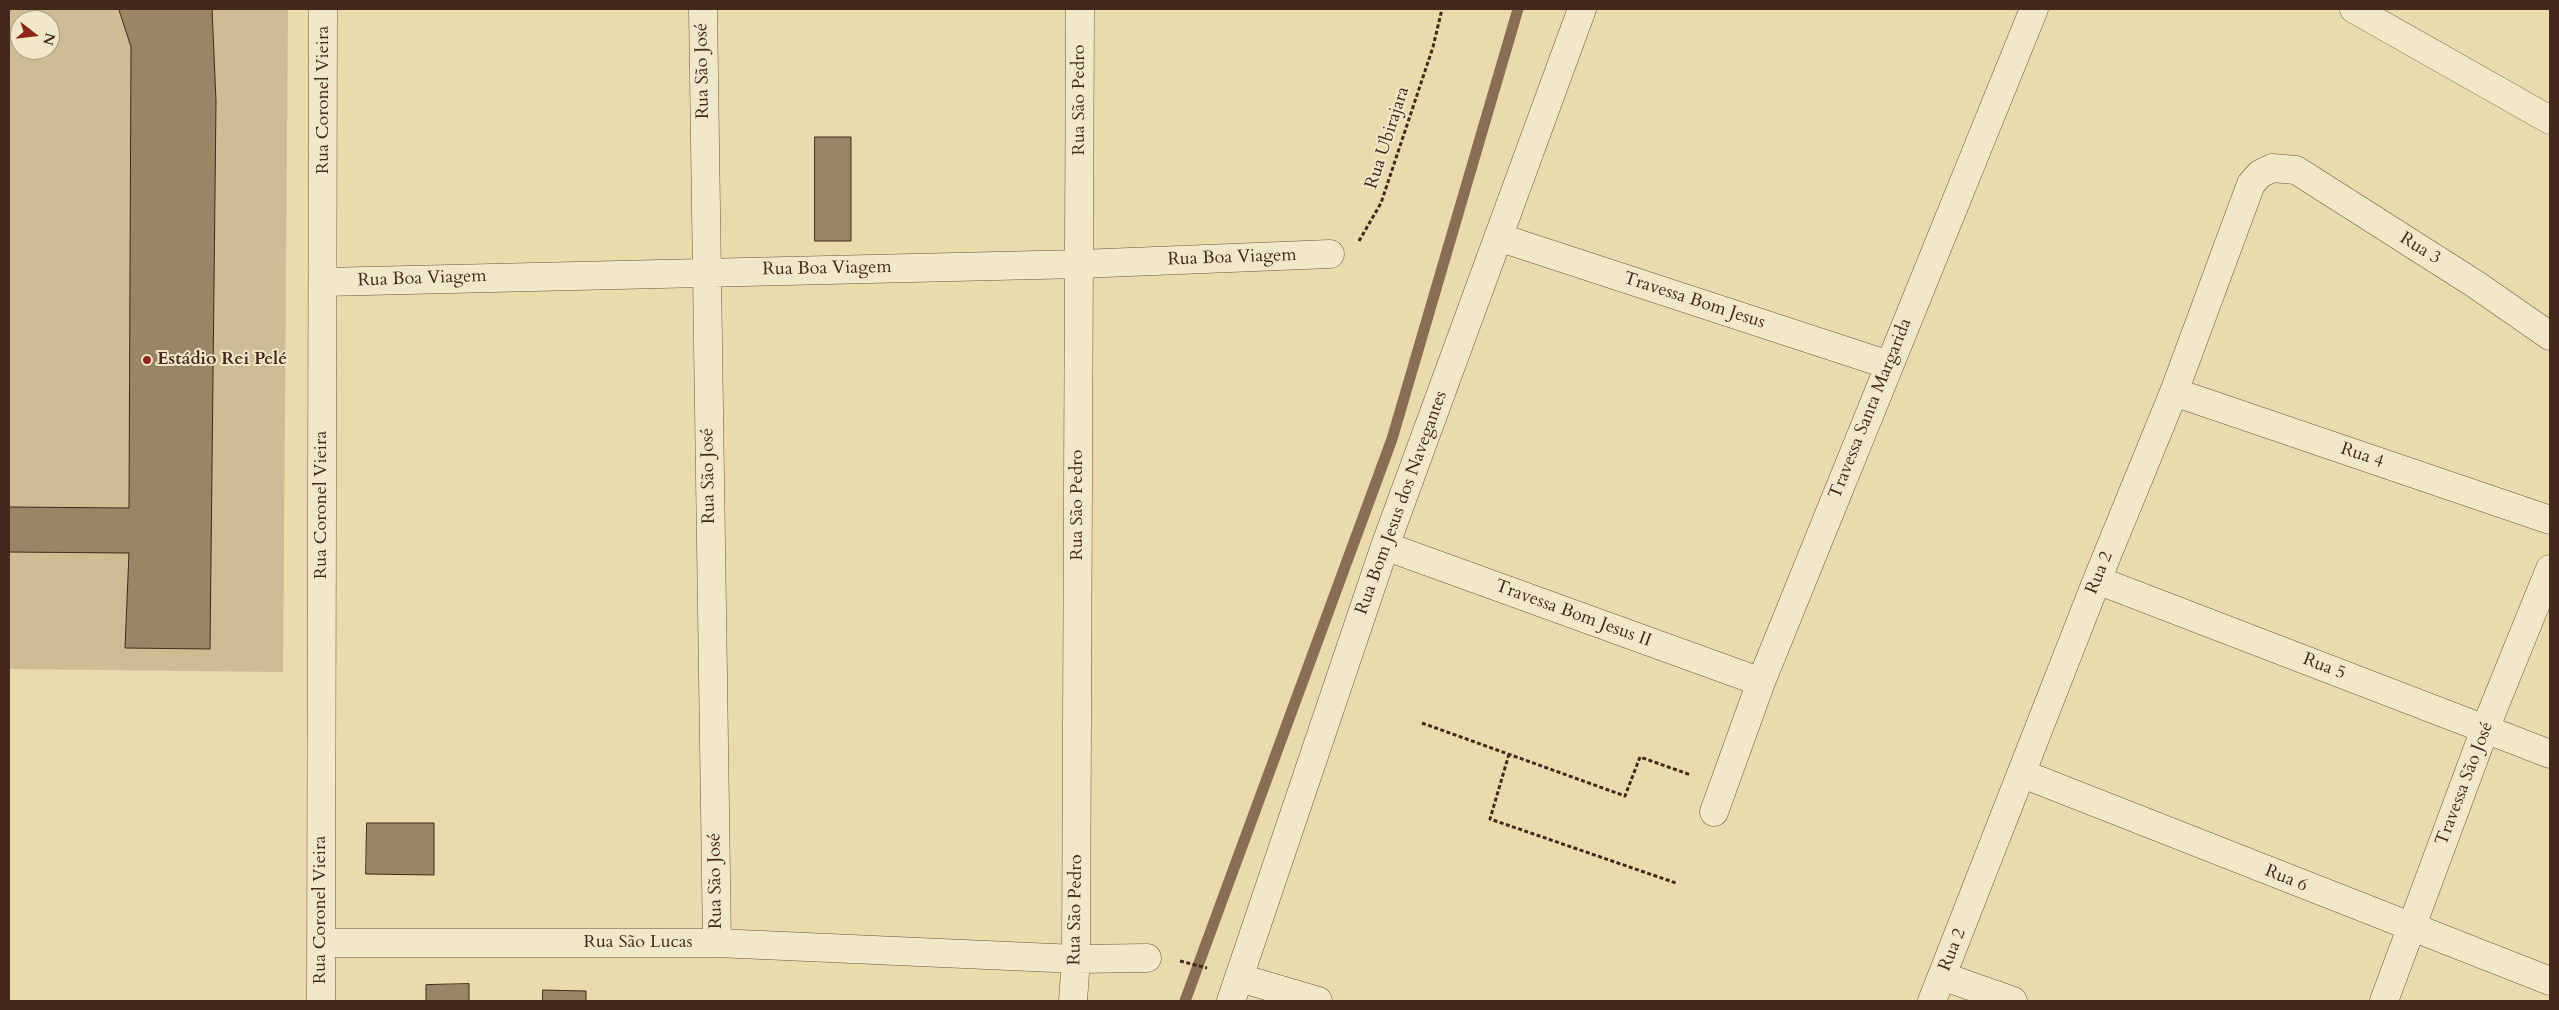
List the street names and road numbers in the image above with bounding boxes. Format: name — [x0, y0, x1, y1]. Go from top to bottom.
street label: Rua São José — [691, 23, 715, 119]
street label: Rua Coronel Vieira — [313, 26, 335, 174]
street label: Rua São Pedro — [1069, 44, 1091, 156]
street label: Rua Ubirajara — [1361, 84, 1415, 192]
street label: Rua 3 — [2396, 228, 2444, 270]
street label: Rua Boa Viagem — [1167, 245, 1297, 271]
street label: Rua Boa Viagem — [762, 257, 892, 281]
street label: Rua Boa Viagem — [357, 266, 487, 292]
street label: Travessa Bom Jesus — [1620, 268, 1768, 334]
street label: Travessa Santa Margarida — [1825, 316, 1917, 502]
street label: Rua Bom Jesus dos Navegantes — [1351, 388, 1453, 618]
street label: Rua São José — [697, 428, 721, 524]
street label: Rua Coronel Vieira — [311, 431, 333, 579]
street label: Rua 4 — [2338, 439, 2386, 473]
street label: Rua São Pedro — [1067, 449, 1089, 561]
street label: Rua 2 — [2082, 548, 2118, 598]
street label: Travessa Bom Jesus II — [1492, 576, 1654, 652]
street label: Rua 5 — [2300, 649, 2348, 685]
street label: Travessa São José — [2431, 719, 2499, 849]
street label: Rua São José — [704, 833, 728, 929]
street label: Rua Coronel Vieira — [310, 836, 332, 984]
street label: Rua São Pedro — [1064, 854, 1088, 966]
street label: Rua 6 — [2261, 861, 2311, 897]
street label: Rua 2 — [1935, 925, 1971, 975]
street label: Rua São Lucas — [583, 932, 693, 954]

